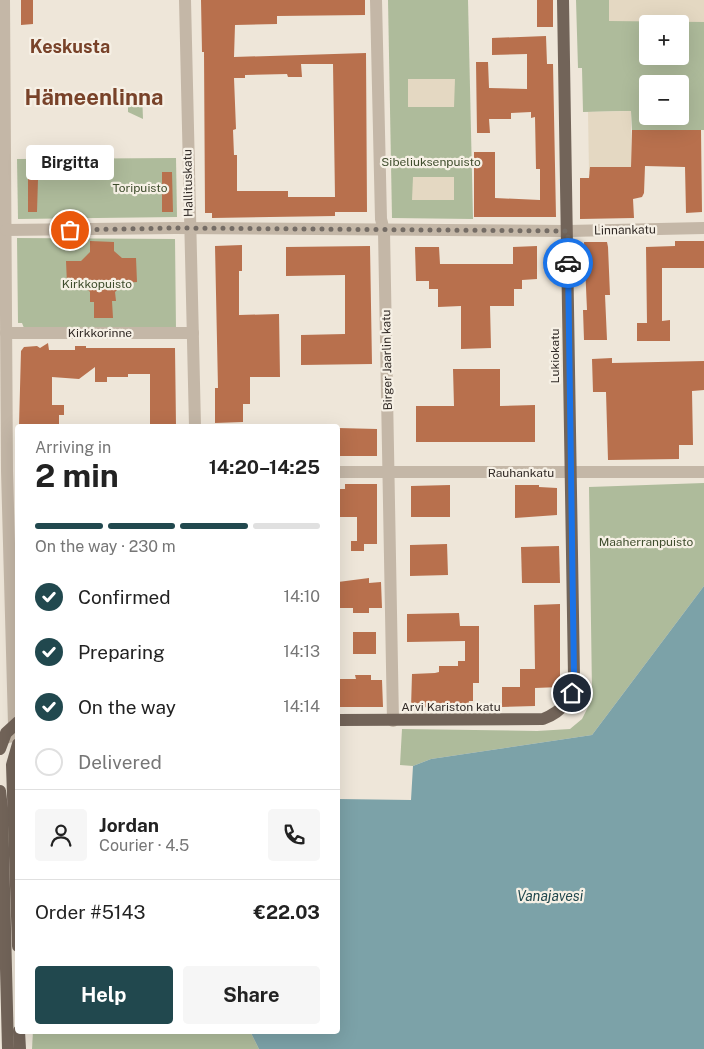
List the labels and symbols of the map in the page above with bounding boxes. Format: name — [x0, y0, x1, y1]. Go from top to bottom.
district label: Keskusta — [30, 36, 110, 57]
district label: Hämeenlinna — [24, 84, 164, 110]
callout: Birgitta — [26, 145, 114, 180]
street label: Hallituskatu — [180, 149, 196, 217]
park label: Sibeliuksenpuisto — [381, 155, 481, 169]
park label: Toripuisto — [112, 181, 168, 195]
pin — [49, 209, 91, 251]
street label: Linnankatu — [594, 222, 656, 238]
courier — [543, 238, 593, 288]
park label: Kirkkopuisto — [62, 277, 132, 291]
street label: Birger Jaarlin katu — [379, 309, 395, 411]
street label: Kirkkorinne — [68, 326, 132, 340]
street label: Lukiokatu — [548, 328, 562, 384]
street label: Rauhankatu — [488, 466, 554, 480]
park label: Maaherranpuisto — [599, 535, 694, 549]
pin — [551, 672, 593, 714]
street label: Arvi Kariston katu — [401, 700, 501, 714]
water label: Vanajavesi — [517, 888, 584, 904]

